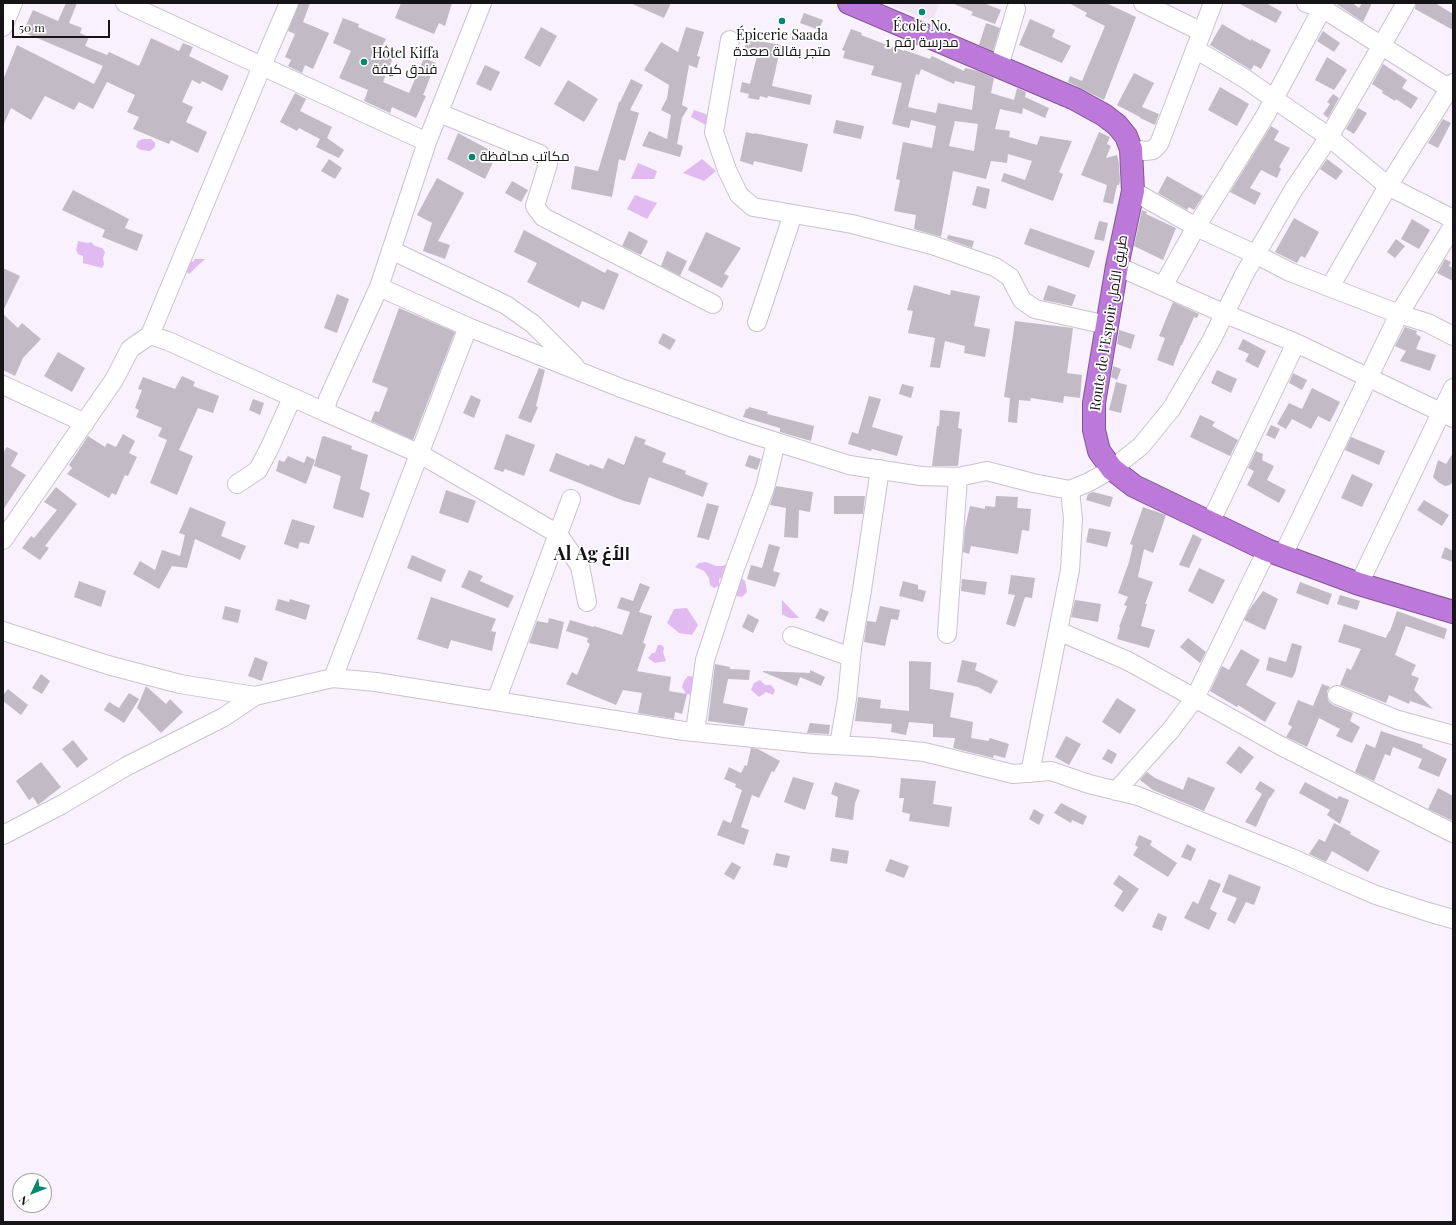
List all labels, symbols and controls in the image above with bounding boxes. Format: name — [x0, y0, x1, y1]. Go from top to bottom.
marker: École No. 1 مدرسة رقم — [917, 7, 927, 17]
scale bar — [14, 12, 112, 38]
marker: Épicerie Saada متجر بقالة صعدة — [777, 16, 787, 26]
text: 50 m — [19, 19, 45, 35]
place label: École No. 1 مدرسة رقم — [885, 19, 959, 52]
place label: Épicerie Saada متجر بقالة صعدة — [733, 28, 831, 60]
place label: Hôtel Kiffa فندق كيفة — [372, 46, 439, 78]
marker: Hôtel Kiffa فندق كيفة — [359, 57, 369, 67]
place label: مكاتب محافظة — [480, 149, 570, 165]
marker: مكاتب محافظة — [467, 152, 477, 162]
street label: Route de l’Espoir طريق الأمل — [1087, 234, 1131, 412]
district label: Al Ag الأغ — [554, 543, 630, 565]
north arrow — [12, 1173, 52, 1213]
text: N — [15, 1193, 32, 1209]

